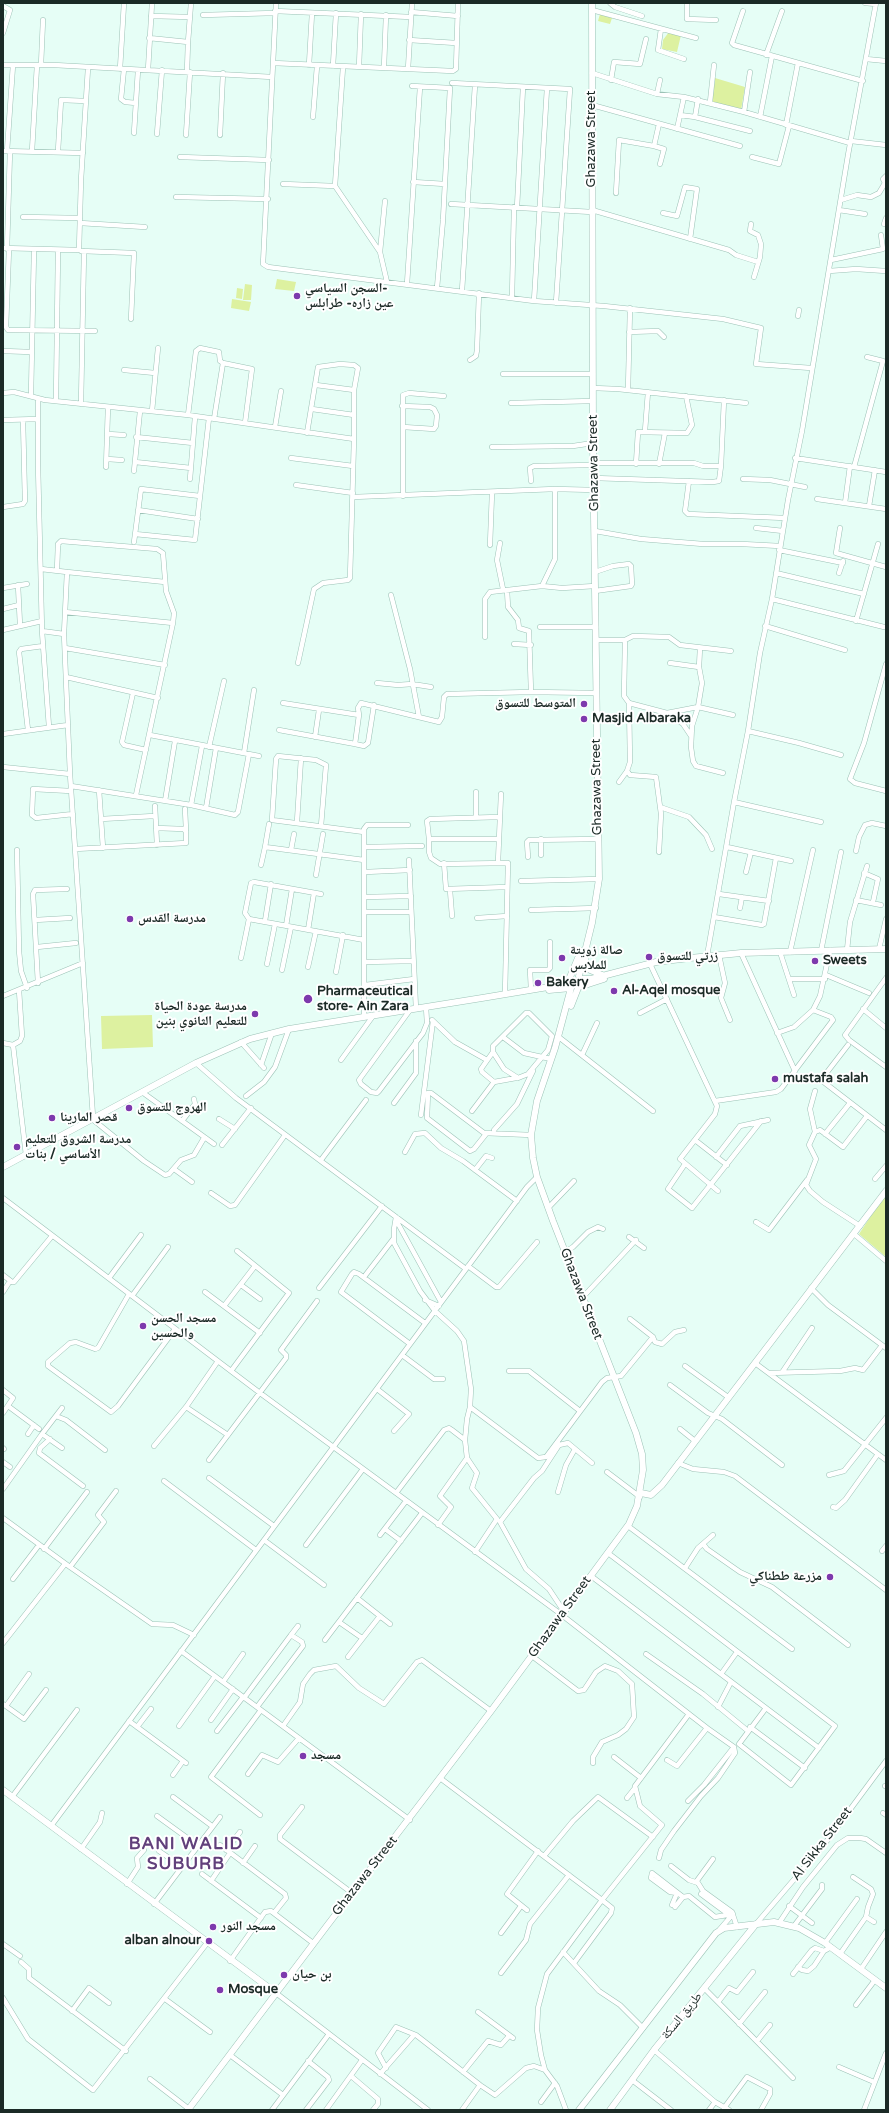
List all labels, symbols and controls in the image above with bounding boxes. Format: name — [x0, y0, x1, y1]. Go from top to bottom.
street label: Ghazawa Street — [584, 91, 600, 187]
place label: السجن السياسي- عين زاره- طرابلس — [305, 281, 393, 312]
marker: السجن السياسي- عين زاره- طرابلس — [292, 291, 302, 301]
street label: Ghazawa Street — [585, 414, 603, 512]
place label: المتوسط للتسوق — [495, 696, 576, 712]
marker: المتوسط للتسوق — [579, 699, 589, 709]
place label: Masjid Albaraka — [592, 711, 691, 727]
marker: Masjid Albaraka — [579, 714, 589, 724]
street label: Ghazawa Street — [588, 738, 606, 836]
place label: مدرسة القدس — [138, 911, 206, 927]
marker: مدرسة القدس — [125, 914, 135, 924]
place label: صالة زويتة للملابس — [570, 943, 623, 974]
place label: زرتي للتسوق — [657, 949, 718, 965]
marker: زرتي للتسوق — [644, 952, 654, 962]
marker: صالة زويتة للملابس — [557, 953, 567, 963]
place label: Sweets — [823, 953, 867, 969]
marker: Sweets — [810, 956, 820, 966]
place label: Bakery — [546, 975, 589, 991]
marker: Bakery — [533, 978, 543, 988]
place label: Al-Aqel mosque — [622, 983, 720, 999]
place label: Pharmaceutical store- Ain Zara — [317, 984, 413, 1015]
marker: Al-Aqel mosque — [609, 986, 619, 996]
marker: Pharmaceutical store- Ain Zara — [302, 993, 314, 1005]
place label: مدرسة عودة الحياة للتعليم الثانوي بنين — [154, 999, 247, 1030]
marker: مدرسة عودة الحياة للتعليم الثانوي بنين — [250, 1009, 260, 1019]
place label: mustafa salah — [783, 1071, 869, 1087]
marker: mustafa salah — [770, 1074, 780, 1084]
place label: الهروج للتسوق — [137, 1100, 207, 1116]
marker: الهروج للتسوق — [124, 1103, 134, 1113]
place label: قصر المارينا — [60, 1110, 118, 1126]
marker: قصر المارينا — [47, 1113, 57, 1123]
place label: مدرسة الشروق للتعليم الأساسي / بنات — [25, 1132, 132, 1163]
marker: مدرسة الشروق للتعليم الأساسي / بنات — [12, 1142, 22, 1152]
street label: Ghazawa Street — [556, 1246, 606, 1342]
place label: مسجد الحسن والحسين — [151, 1311, 216, 1342]
marker: مسجد الحسن والحسين — [138, 1321, 148, 1331]
place label: مزرعة ططناكي — [749, 1569, 822, 1585]
marker: مزرعة ططناكي — [825, 1572, 835, 1582]
street label: Ghazawa Street — [525, 1573, 595, 1661]
place label: مسجد — [311, 1748, 341, 1764]
marker: مسجد — [298, 1751, 308, 1761]
street label: Al Sikka Street — [788, 1804, 856, 1884]
street label: Ghazawa Street — [329, 1833, 401, 1919]
district label: BANI WALID SUBURB — [129, 1835, 243, 1875]
place label: مسجد النور — [221, 1919, 276, 1935]
marker: مسجد النور — [208, 1922, 218, 1932]
place label: alban alnour — [124, 1933, 201, 1949]
marker: alban alnour — [204, 1936, 214, 1946]
place label: بن حيان — [292, 1967, 331, 1983]
marker: بن حيان — [279, 1970, 289, 1980]
place label: Mosque — [228, 1982, 278, 1998]
marker: Mosque — [215, 1985, 225, 1995]
street label: طريق السكة — [658, 1989, 706, 2043]

